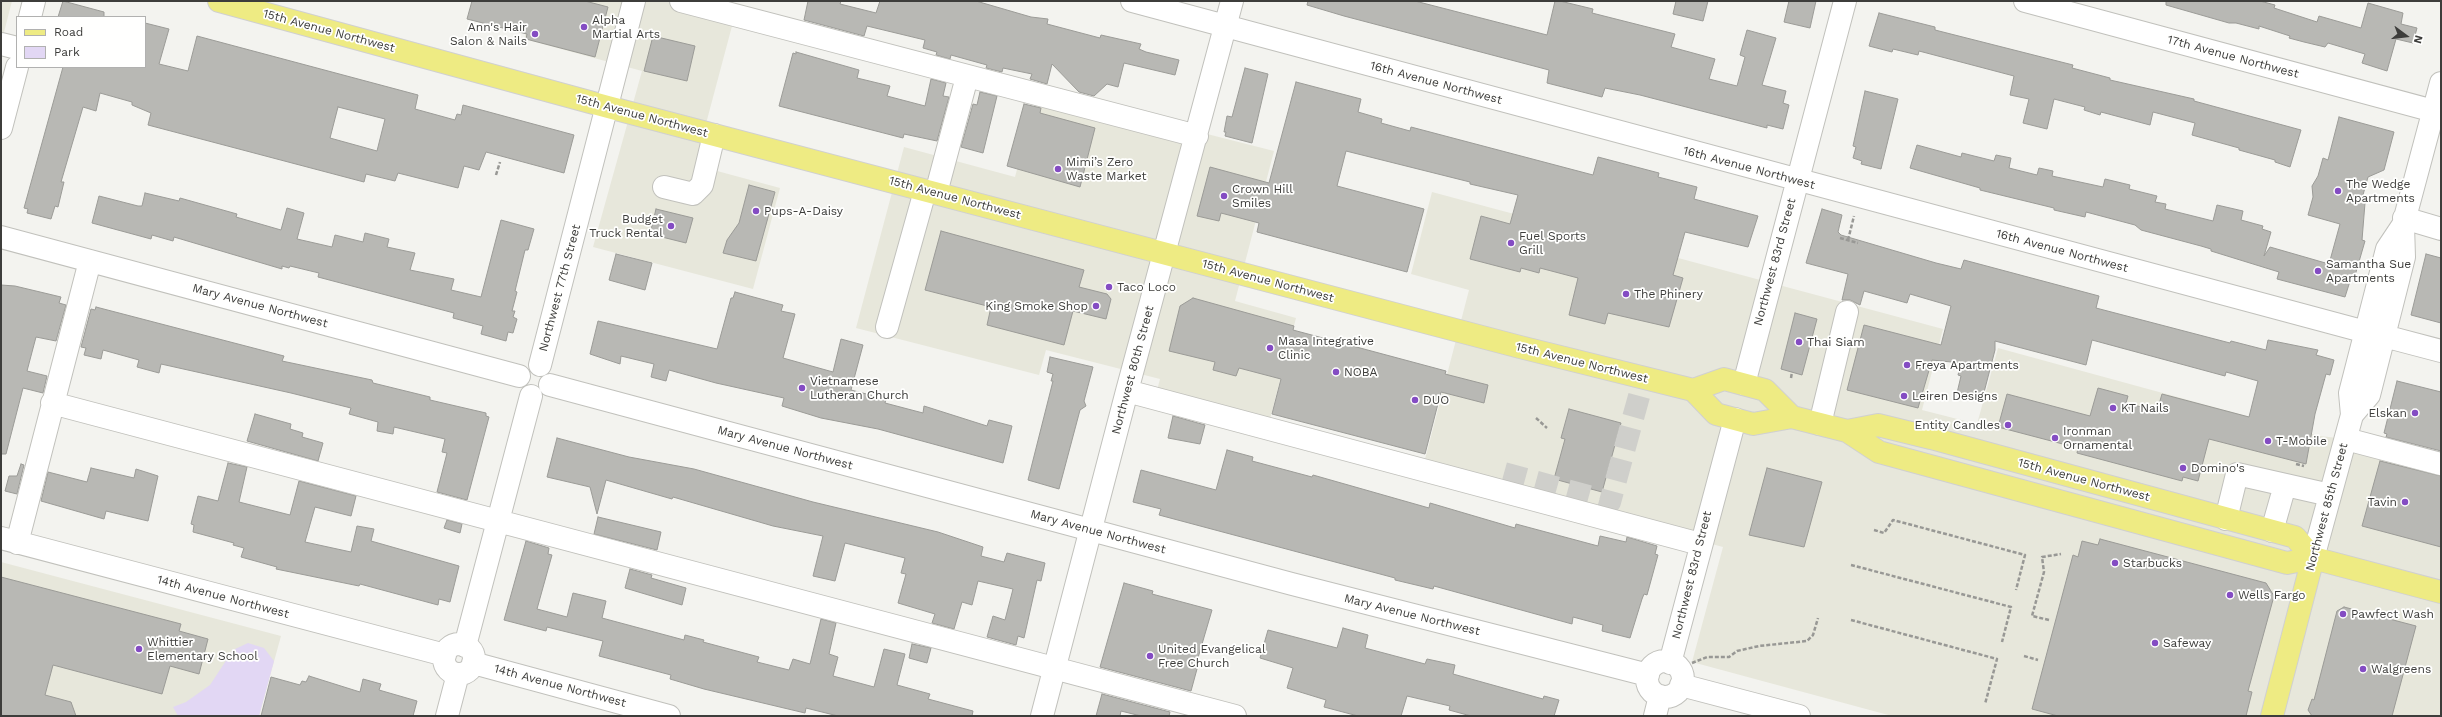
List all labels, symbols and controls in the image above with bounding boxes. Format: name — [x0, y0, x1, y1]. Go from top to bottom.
street label: 15th Avenue Northwest — [262, 6, 396, 56]
place label: Alpha Martial Arts — [592, 13, 660, 41]
legend — [16, 16, 146, 68]
north arrow — [2386, 16, 2426, 56]
place label: Ann's Hair Salon & Nails — [450, 20, 527, 48]
marker: Alpha Martial Arts — [579, 22, 589, 32]
text: Road — [54, 25, 83, 39]
marker: Ann's Hair Salon & Nails — [530, 29, 540, 39]
street label: 17th Avenue Northwest — [2166, 33, 2300, 81]
text: N — [2411, 34, 2425, 45]
text: Park — [54, 45, 80, 59]
street label: 16th Avenue Northwest — [1368, 58, 1504, 108]
street label: 15th Avenue Northwest — [575, 91, 709, 141]
street label: 16th Avenue Northwest — [1681, 143, 1817, 193]
place label: Mimi’s Zero Waste Market — [1066, 155, 1146, 183]
marker: Mimi’s Zero Waste Market — [1053, 164, 1063, 174]
street label: 15th Avenue Northwest — [888, 173, 1022, 223]
place label: The Wedge Apartments — [2346, 177, 2415, 205]
place label: Crown Hill Smiles — [1232, 182, 1293, 210]
marker: The Wedge Apartments — [2333, 186, 2343, 196]
marker: Crown Hill Smiles — [1219, 191, 1229, 201]
street label: Northwest 83rd Street — [1751, 197, 1799, 327]
place label: Pups-A-Daisy — [764, 204, 843, 218]
marker: Pups-A-Daisy — [751, 206, 761, 216]
place label: Budget Truck Rental — [589, 212, 663, 240]
marker: Budget Truck Rental — [666, 221, 676, 231]
street label: Northwest 77th Street — [536, 223, 584, 353]
street label: 16th Avenue Northwest — [1994, 226, 2130, 276]
place label: Fuel Sports Grill — [1519, 229, 1586, 257]
marker: Fuel Sports Grill — [1506, 238, 1516, 248]
street label: 15th Avenue Northwest — [1201, 256, 1335, 306]
place label: Samantha Sue Apartments — [2326, 257, 2411, 285]
marker: Samantha Sue Apartments — [2313, 266, 2323, 276]
place label: Taco Loco — [1117, 280, 1176, 294]
street label: Mary Avenue Northwest — [191, 281, 329, 331]
marker: Taco Loco — [1104, 282, 1114, 292]
place label: The Phinery — [1634, 287, 1703, 301]
marker: The Phinery — [1621, 289, 1631, 299]
place label: King Smoke Shop — [985, 299, 1088, 313]
marker: King Smoke Shop — [1091, 301, 1101, 311]
street label: Northwest 80th Street — [1109, 304, 1157, 436]
place label: Masa Integrative Clinic — [1278, 334, 1374, 362]
place label: Thai Siam — [1807, 335, 1865, 349]
marker: Thai Siam — [1794, 337, 1804, 347]
street label: 15th Avenue Northwest — [1514, 340, 1650, 386]
marker: Masa Integrative Clinic — [1265, 343, 1275, 353]
place label: Freya Apartments — [1915, 358, 2019, 372]
marker: Freya Apartments — [1902, 360, 1912, 370]
place label: NOBA — [1344, 365, 1377, 379]
marker: NOBA — [1331, 367, 1341, 377]
place label: Vietnamese Lutheran Church — [810, 374, 909, 402]
marker: Vietnamese Lutheran Church — [797, 383, 807, 393]
place label: Leiren Designs — [1912, 389, 1997, 403]
marker: Leiren Designs — [1899, 391, 1909, 401]
place label: DUO — [1423, 393, 1449, 407]
marker: DUO — [1410, 395, 1420, 405]
place label: KT Nails — [2121, 401, 2169, 415]
marker: KT Nails — [2108, 403, 2118, 413]
place label: Elskan — [2368, 406, 2407, 420]
marker: Elskan — [2410, 408, 2420, 418]
place label: Entity Candles — [1915, 418, 2000, 432]
marker: Entity Candles — [2003, 420, 2013, 430]
street label: Mary Avenue Northwest — [716, 423, 854, 473]
place label: Ironman Ornamental — [2063, 424, 2132, 452]
marker: Ironman Ornamental — [2050, 433, 2060, 443]
place label: T-Mobile — [2276, 434, 2327, 448]
marker: T-Mobile — [2263, 436, 2273, 446]
street label: Northwest 85th Street — [2303, 441, 2351, 573]
street label: 15th Avenue Northwest — [2017, 455, 2151, 505]
place label: Domino's — [2191, 461, 2245, 475]
marker: Domino's — [2178, 463, 2188, 473]
place label: Tavin — [2368, 495, 2397, 509]
marker: Tavin — [2400, 497, 2410, 507]
street label: Mary Avenue Northwest — [1029, 507, 1167, 557]
street label: Northwest 83rd Street — [1669, 509, 1715, 641]
place label: Starbucks — [2123, 556, 2182, 570]
marker: Starbucks — [2110, 558, 2120, 568]
street label: 14th Avenue Northwest — [155, 572, 291, 622]
place label: Wells Fargo — [2238, 588, 2305, 602]
marker: Wells Fargo — [2225, 590, 2235, 600]
street label: Mary Avenue Northwest — [1343, 591, 1481, 639]
place label: Pawfect Wash — [2351, 607, 2434, 621]
marker: Pawfect Wash — [2338, 609, 2348, 619]
place label: Whittier Elementary School — [147, 635, 258, 663]
place label: Safeway — [2163, 636, 2211, 650]
marker: Safeway — [2150, 638, 2160, 648]
place label: United Evangelical Free Church — [1158, 642, 1266, 670]
marker: Whittier Elementary School — [134, 644, 144, 654]
marker: United Evangelical Free Church — [1145, 651, 1155, 661]
street label: 14th Avenue Northwest — [492, 661, 628, 711]
place label: Walgreens — [2371, 662, 2431, 676]
marker: Walgreens — [2358, 664, 2368, 674]

